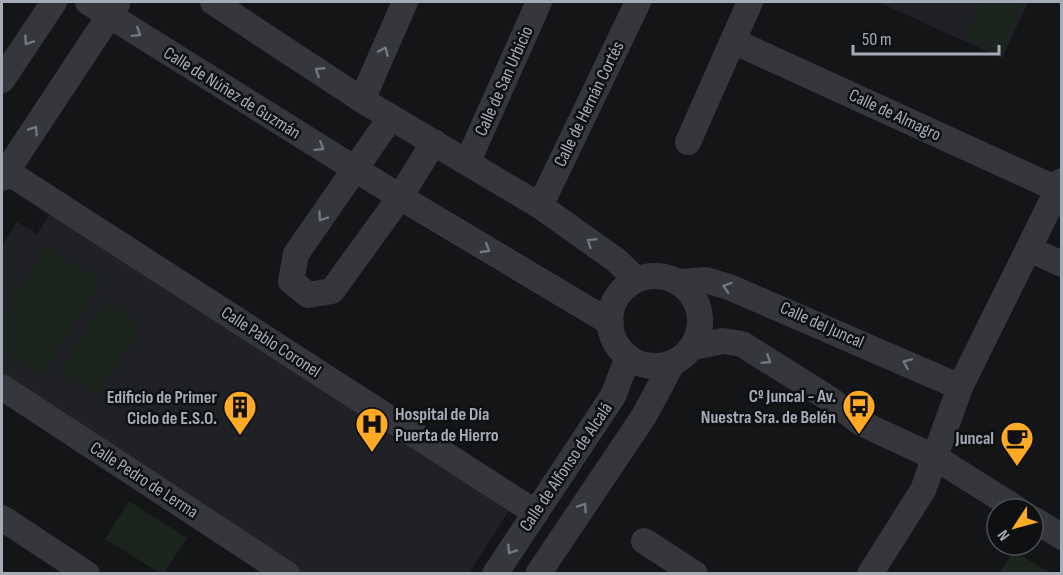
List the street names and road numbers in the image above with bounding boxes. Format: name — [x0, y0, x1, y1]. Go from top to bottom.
street label: Calle de San Urbicio — [470, 23, 538, 139]
street label: Calle de Hernán Cortés — [550, 38, 628, 170]
street label: Calle de Núñez de Guzmán — [160, 42, 304, 144]
street label: Calle de Almagro — [846, 85, 944, 145]
street label: Calle del Juncal — [777, 297, 867, 353]
street label: Calle Pablo Coronel — [217, 302, 325, 382]
street label: Calle de Alfonso de Alcalá — [515, 399, 617, 535]
street label: Calle Pedro de Lerma — [86, 437, 202, 523]

